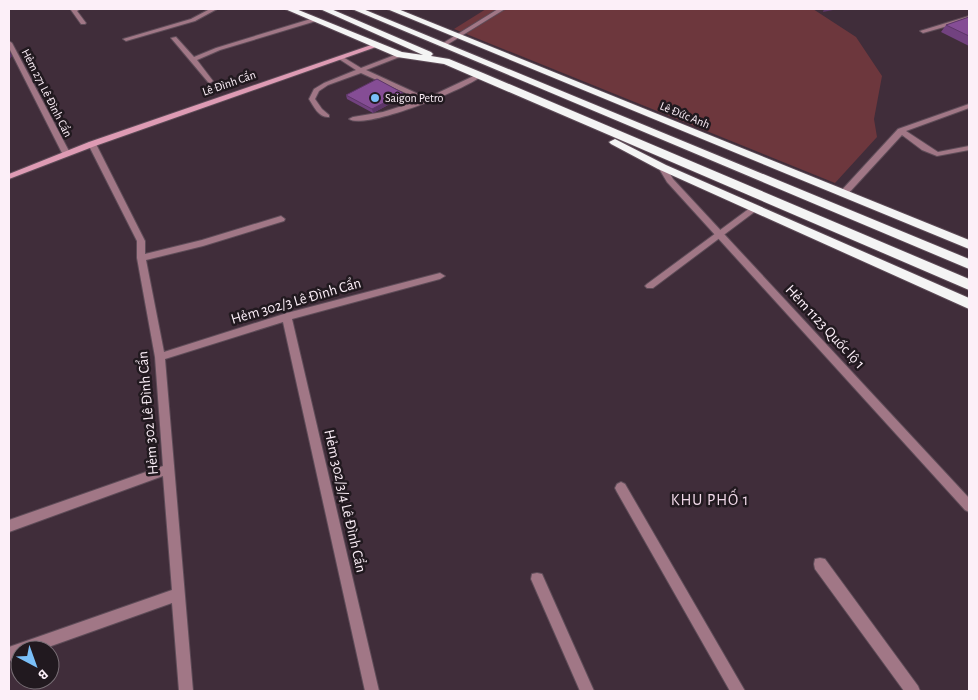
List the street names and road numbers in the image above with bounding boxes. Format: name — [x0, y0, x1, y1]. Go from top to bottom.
street label: Hẻm 271 Lê Đình Cẩn — [20, 47, 75, 139]
street label: Lê Đình Cẩn — [200, 67, 257, 98]
street label: Lê Đức Anh — [658, 100, 712, 130]
street label: Hẻm 302/3 Lê Đình Cẩn — [229, 274, 363, 327]
street label: Hẻm 1123 Quốc lộ 1 — [782, 282, 868, 372]
street label: Hẻm 302 Lê Đình Cẩn — [134, 351, 161, 476]
street label: Hẻm 302/3/4 Lê Đình Cẩn — [321, 428, 370, 574]

